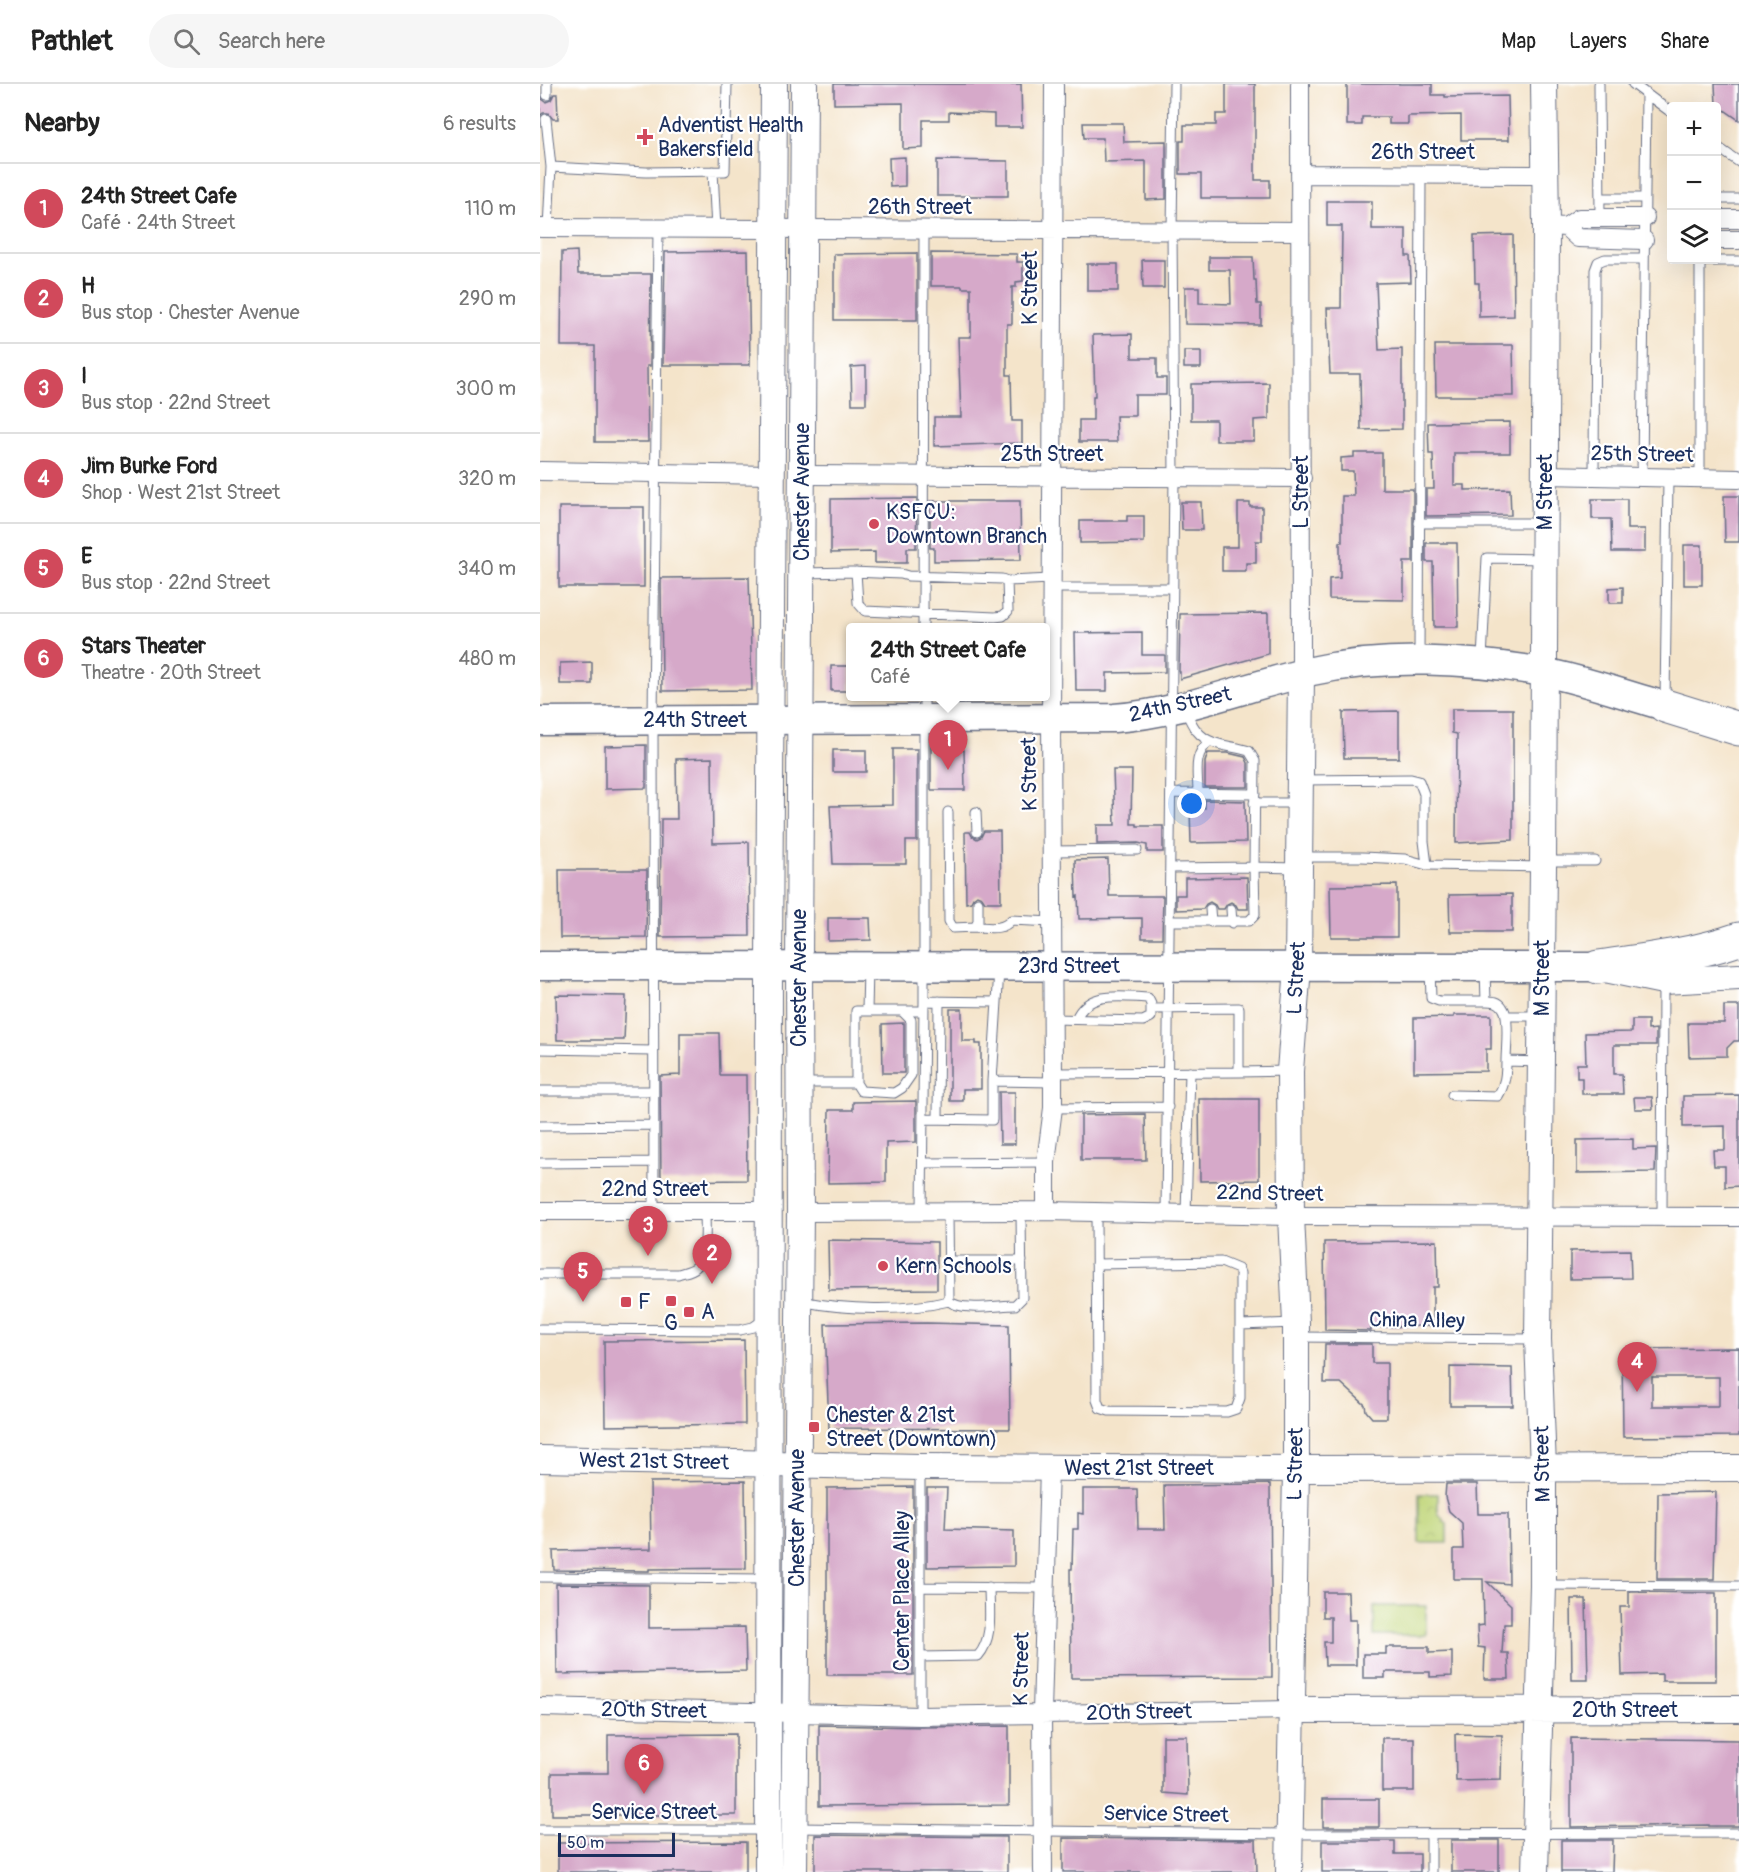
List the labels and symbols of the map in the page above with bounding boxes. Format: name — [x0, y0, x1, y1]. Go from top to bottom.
place label: Adventist Health Bakersfield — [658, 112, 803, 163]
marker: Adventist Health Bakersfield — [636, 128, 654, 146]
street label: 26th Street — [1371, 139, 1475, 166]
street label: 26th Street — [868, 194, 972, 221]
street label: K Street — [1017, 250, 1044, 325]
street label: Chester Avenue — [789, 422, 816, 561]
street label: 25th Street — [1590, 440, 1694, 469]
street label: 25th Street — [1001, 441, 1104, 468]
street label: M Street — [1532, 453, 1559, 530]
street label: L Street — [1288, 455, 1315, 529]
place label: KSFCU: Downtown Branch — [886, 499, 1047, 550]
marker: KSFCU: Downtown Branch — [867, 517, 881, 531]
street label: 24th Street — [1127, 680, 1234, 728]
street label: 24th Street — [643, 707, 747, 734]
pin: 1 — [928, 720, 968, 770]
street label: K Street — [1015, 736, 1044, 811]
your location — [1177, 789, 1206, 818]
street label: Chester Avenue — [786, 908, 813, 1047]
street label: M Street — [1529, 939, 1556, 1016]
street label: L Street — [1281, 940, 1312, 1015]
street label: 23rd Street — [1018, 953, 1120, 980]
street label: 22nd Street — [601, 1176, 709, 1203]
street label: 22nd Street — [1216, 1179, 1324, 1208]
pin: 3 — [628, 1206, 668, 1256]
pin: 2 — [692, 1234, 732, 1284]
pin: 5 — [564, 1252, 603, 1302]
place label: Kern Schools — [895, 1253, 1012, 1280]
marker: Kern Schools — [876, 1259, 890, 1273]
place label: F — [638, 1289, 651, 1316]
marker: G — [664, 1294, 678, 1308]
marker: F — [619, 1295, 633, 1309]
place label: A — [701, 1299, 715, 1326]
marker: A — [682, 1305, 696, 1319]
street label: China Alley — [1369, 1306, 1465, 1335]
place label: G — [664, 1310, 678, 1337]
pin: 4 — [1618, 1342, 1656, 1392]
place label: Chester & 21st Street (Downtown) — [826, 1402, 997, 1453]
marker: Chester & 21st Street (Downtown) — [807, 1420, 821, 1434]
street label: M Street — [1528, 1425, 1557, 1503]
street label: L Street — [1281, 1427, 1310, 1501]
street label: West 21st Street — [579, 1447, 730, 1476]
street label: Chester Avenue — [784, 1448, 811, 1587]
street label: West 21st Street — [1064, 1455, 1215, 1482]
street label: Center Place Alley — [889, 1511, 916, 1671]
street label: K Street — [1007, 1631, 1036, 1706]
street label: 20th Street — [601, 1696, 708, 1725]
street label: 20th Street — [1572, 1697, 1678, 1724]
street label: 20th Street — [1086, 1698, 1193, 1727]
pin: 6 — [624, 1744, 664, 1794]
street label: Service Street — [591, 1799, 717, 1826]
street label: Service Street — [1103, 1800, 1230, 1829]
scale bar — [558, 1830, 675, 1858]

